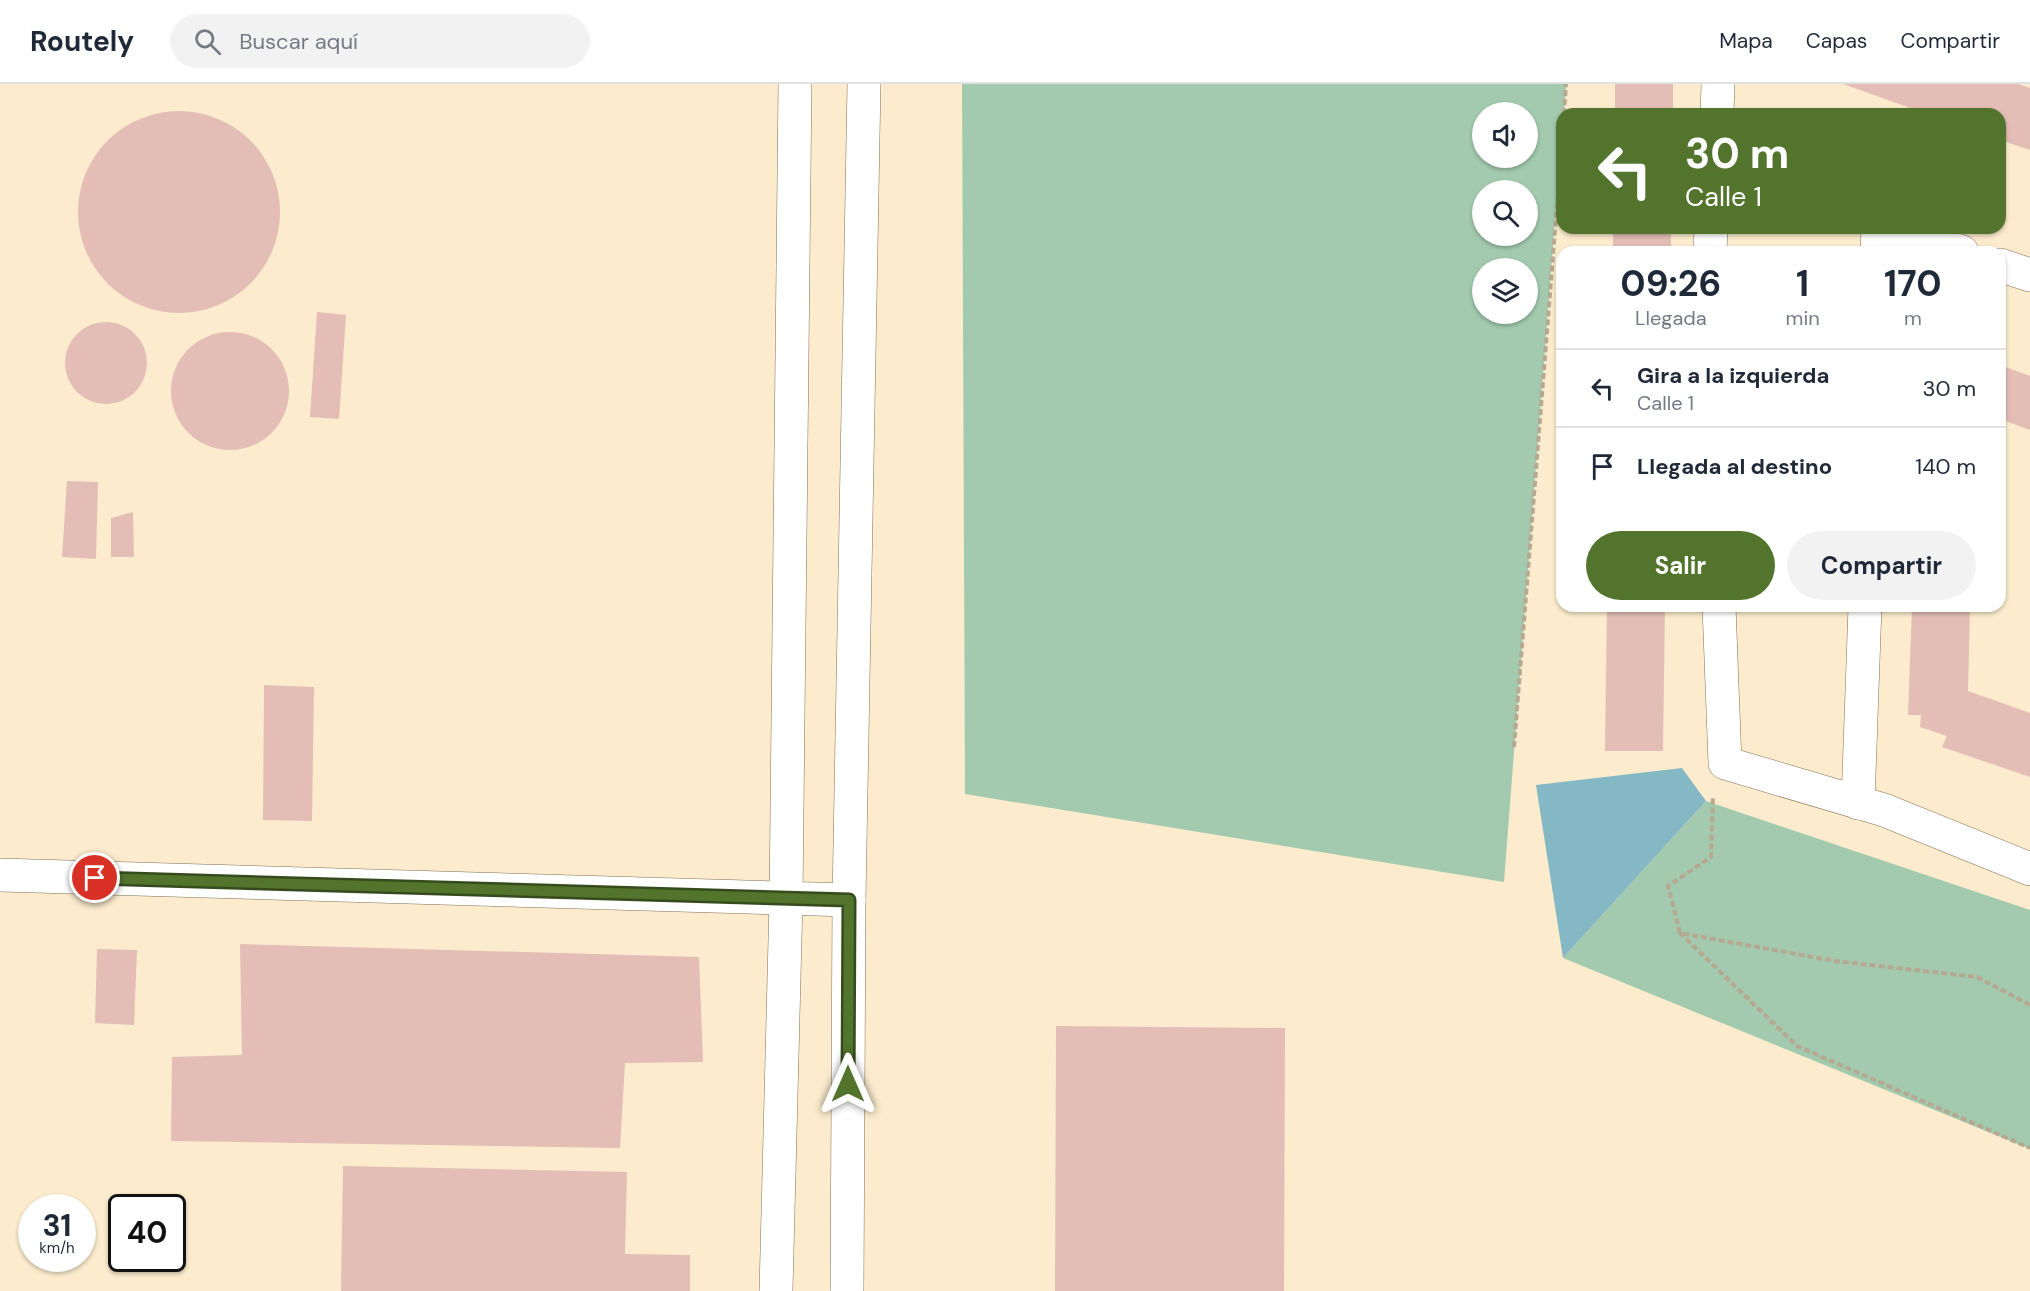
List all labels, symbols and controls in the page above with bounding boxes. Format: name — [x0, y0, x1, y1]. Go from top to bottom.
search box — [170, 14, 590, 68]
text: Routely — [30, 23, 134, 60]
icon: search — [191, 25, 224, 58]
text: Buscar aquí — [239, 27, 358, 56]
text: Mapa — [1719, 27, 1773, 55]
text: Capas — [1806, 27, 1867, 55]
text: Compartir — [1900, 27, 2000, 55]
map controls — [1472, 102, 1538, 324]
button: sound — [1472, 102, 1538, 168]
text: 30 m — [1685, 126, 1789, 181]
icon: left — [1586, 132, 1664, 210]
text: Calle 1 — [1685, 179, 1762, 214]
button: search — [1472, 180, 1538, 246]
button: layers — [1472, 258, 1538, 324]
text: 09:26 — [1620, 260, 1721, 307]
text: 1 — [1796, 260, 1809, 307]
text: 170 — [1884, 260, 1942, 307]
text: Llegada — [1635, 305, 1707, 331]
text: min — [1786, 305, 1820, 331]
text: m — [1904, 305, 1922, 331]
text: Gira a la izquierda — [1637, 361, 1829, 390]
icon: left — [1586, 372, 1619, 405]
text: 30 m — [1922, 374, 1976, 403]
text: Calle 1 — [1637, 390, 1694, 416]
icon: arrive — [1586, 450, 1619, 483]
text: Llegada al destino — [1637, 452, 1832, 481]
text: 140 m — [1915, 452, 1976, 481]
button: Salir — [1586, 531, 1775, 600]
button: Compartir — [1787, 531, 1976, 600]
pin — [69, 852, 120, 903]
icon: arrive — [78, 861, 111, 894]
position arrow — [816, 1052, 880, 1116]
speed limit sign: 40 — [108, 1194, 186, 1272]
text: 31 — [43, 1206, 71, 1245]
text: km/h — [39, 1238, 75, 1258]

